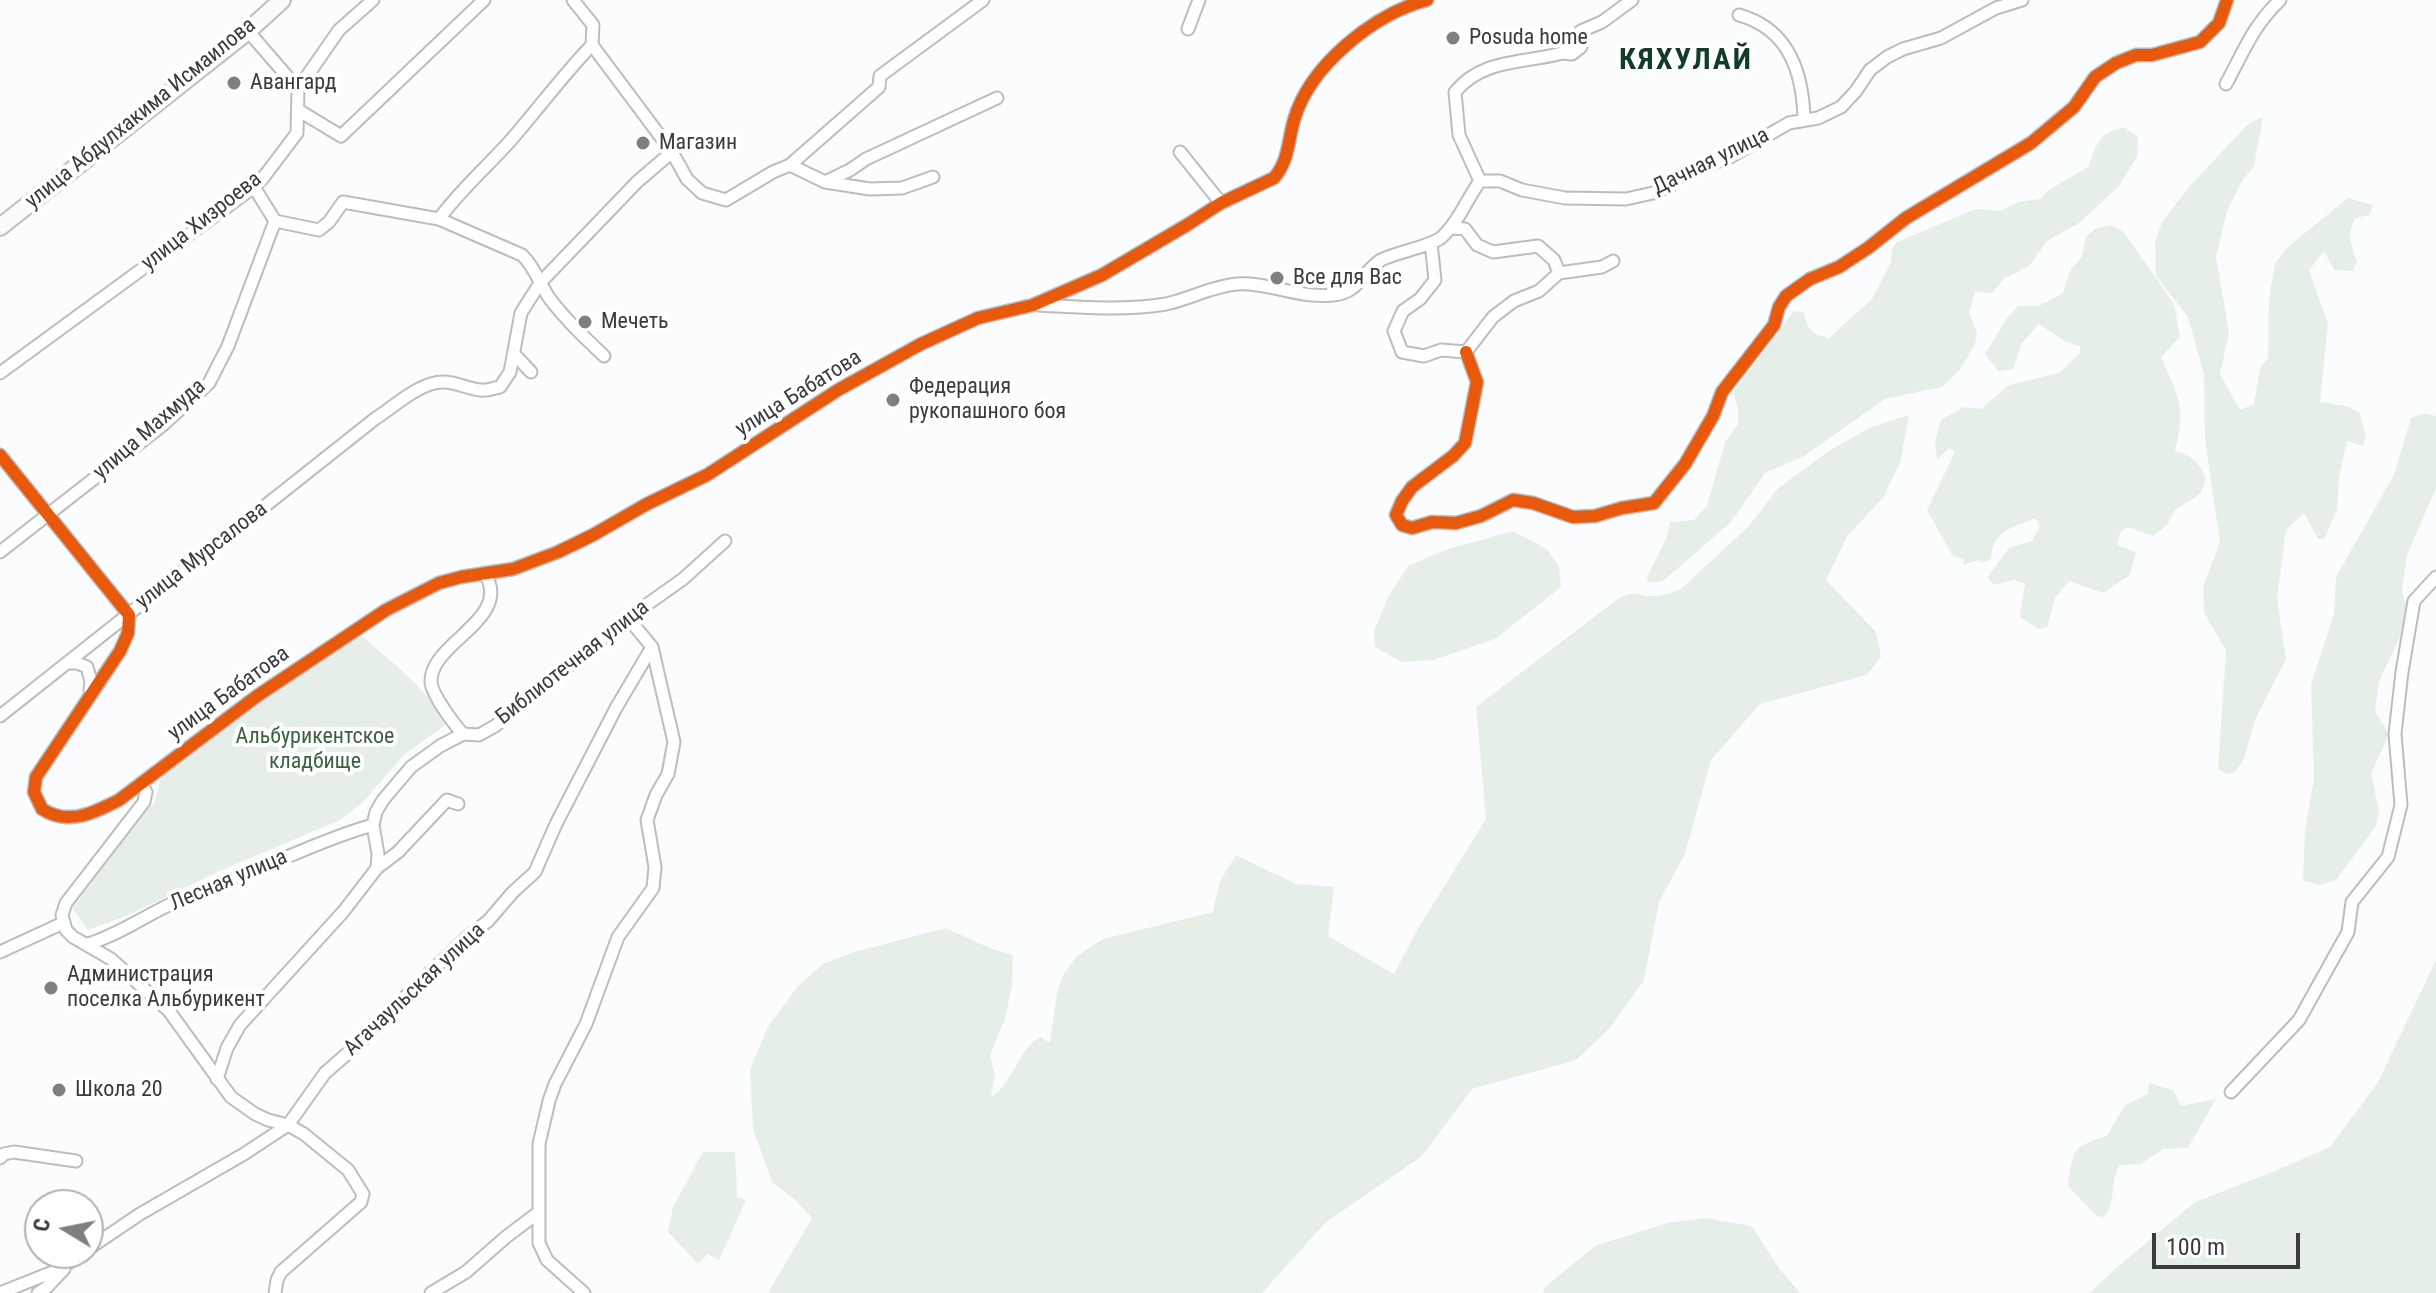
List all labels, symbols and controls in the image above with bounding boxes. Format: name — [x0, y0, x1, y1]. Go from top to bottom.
street label: улица Абдулхакима Исмаилова — [21, 13, 261, 215]
place label: Posuda home — [1469, 25, 1588, 51]
marker: Posuda home — [1444, 29, 1462, 47]
district label: КЯХУЛАЙ — [1619, 43, 1753, 79]
place label: Авангард — [250, 70, 337, 96]
marker: Авангард — [225, 74, 243, 92]
street label: Дачная улица — [1648, 122, 1774, 202]
place label: Магазин — [659, 130, 737, 156]
marker: Магазин — [634, 134, 652, 152]
street label: улица Хизроева — [137, 167, 267, 277]
place label: Все для Вас — [1293, 265, 1402, 291]
marker: Все для Вас — [1268, 269, 1286, 287]
place label: Мечеть — [601, 309, 669, 335]
marker: Мечеть — [576, 313, 594, 331]
street label: улица Бабатова — [731, 345, 867, 443]
street label: улица Махмуда — [88, 374, 212, 486]
place label: Федерация рукопашного боя — [909, 374, 1066, 426]
marker: Федерация рукопашного боя — [884, 391, 902, 409]
street label: улица Мурсалова — [131, 497, 273, 615]
street label: Библиотечная улица — [491, 595, 655, 731]
street label: улица Бабатова — [163, 641, 295, 747]
park label: Альбурикентское кладбище — [236, 724, 394, 776]
street label: Лесная улица — [166, 844, 292, 918]
street label: Агачаульская улица — [339, 918, 491, 1062]
place label: Администрация поселка Альбурикент — [67, 962, 265, 1014]
marker: Администрация поселка Альбурикент — [42, 979, 60, 997]
place label: Школа 20 — [75, 1077, 163, 1103]
marker: Школа 20 — [50, 1081, 68, 1099]
north arrow — [24, 1189, 104, 1269]
text: С — [28, 1217, 55, 1233]
scale bar — [2156, 1217, 2304, 1267]
text: 100 m — [2166, 1233, 2225, 1261]

